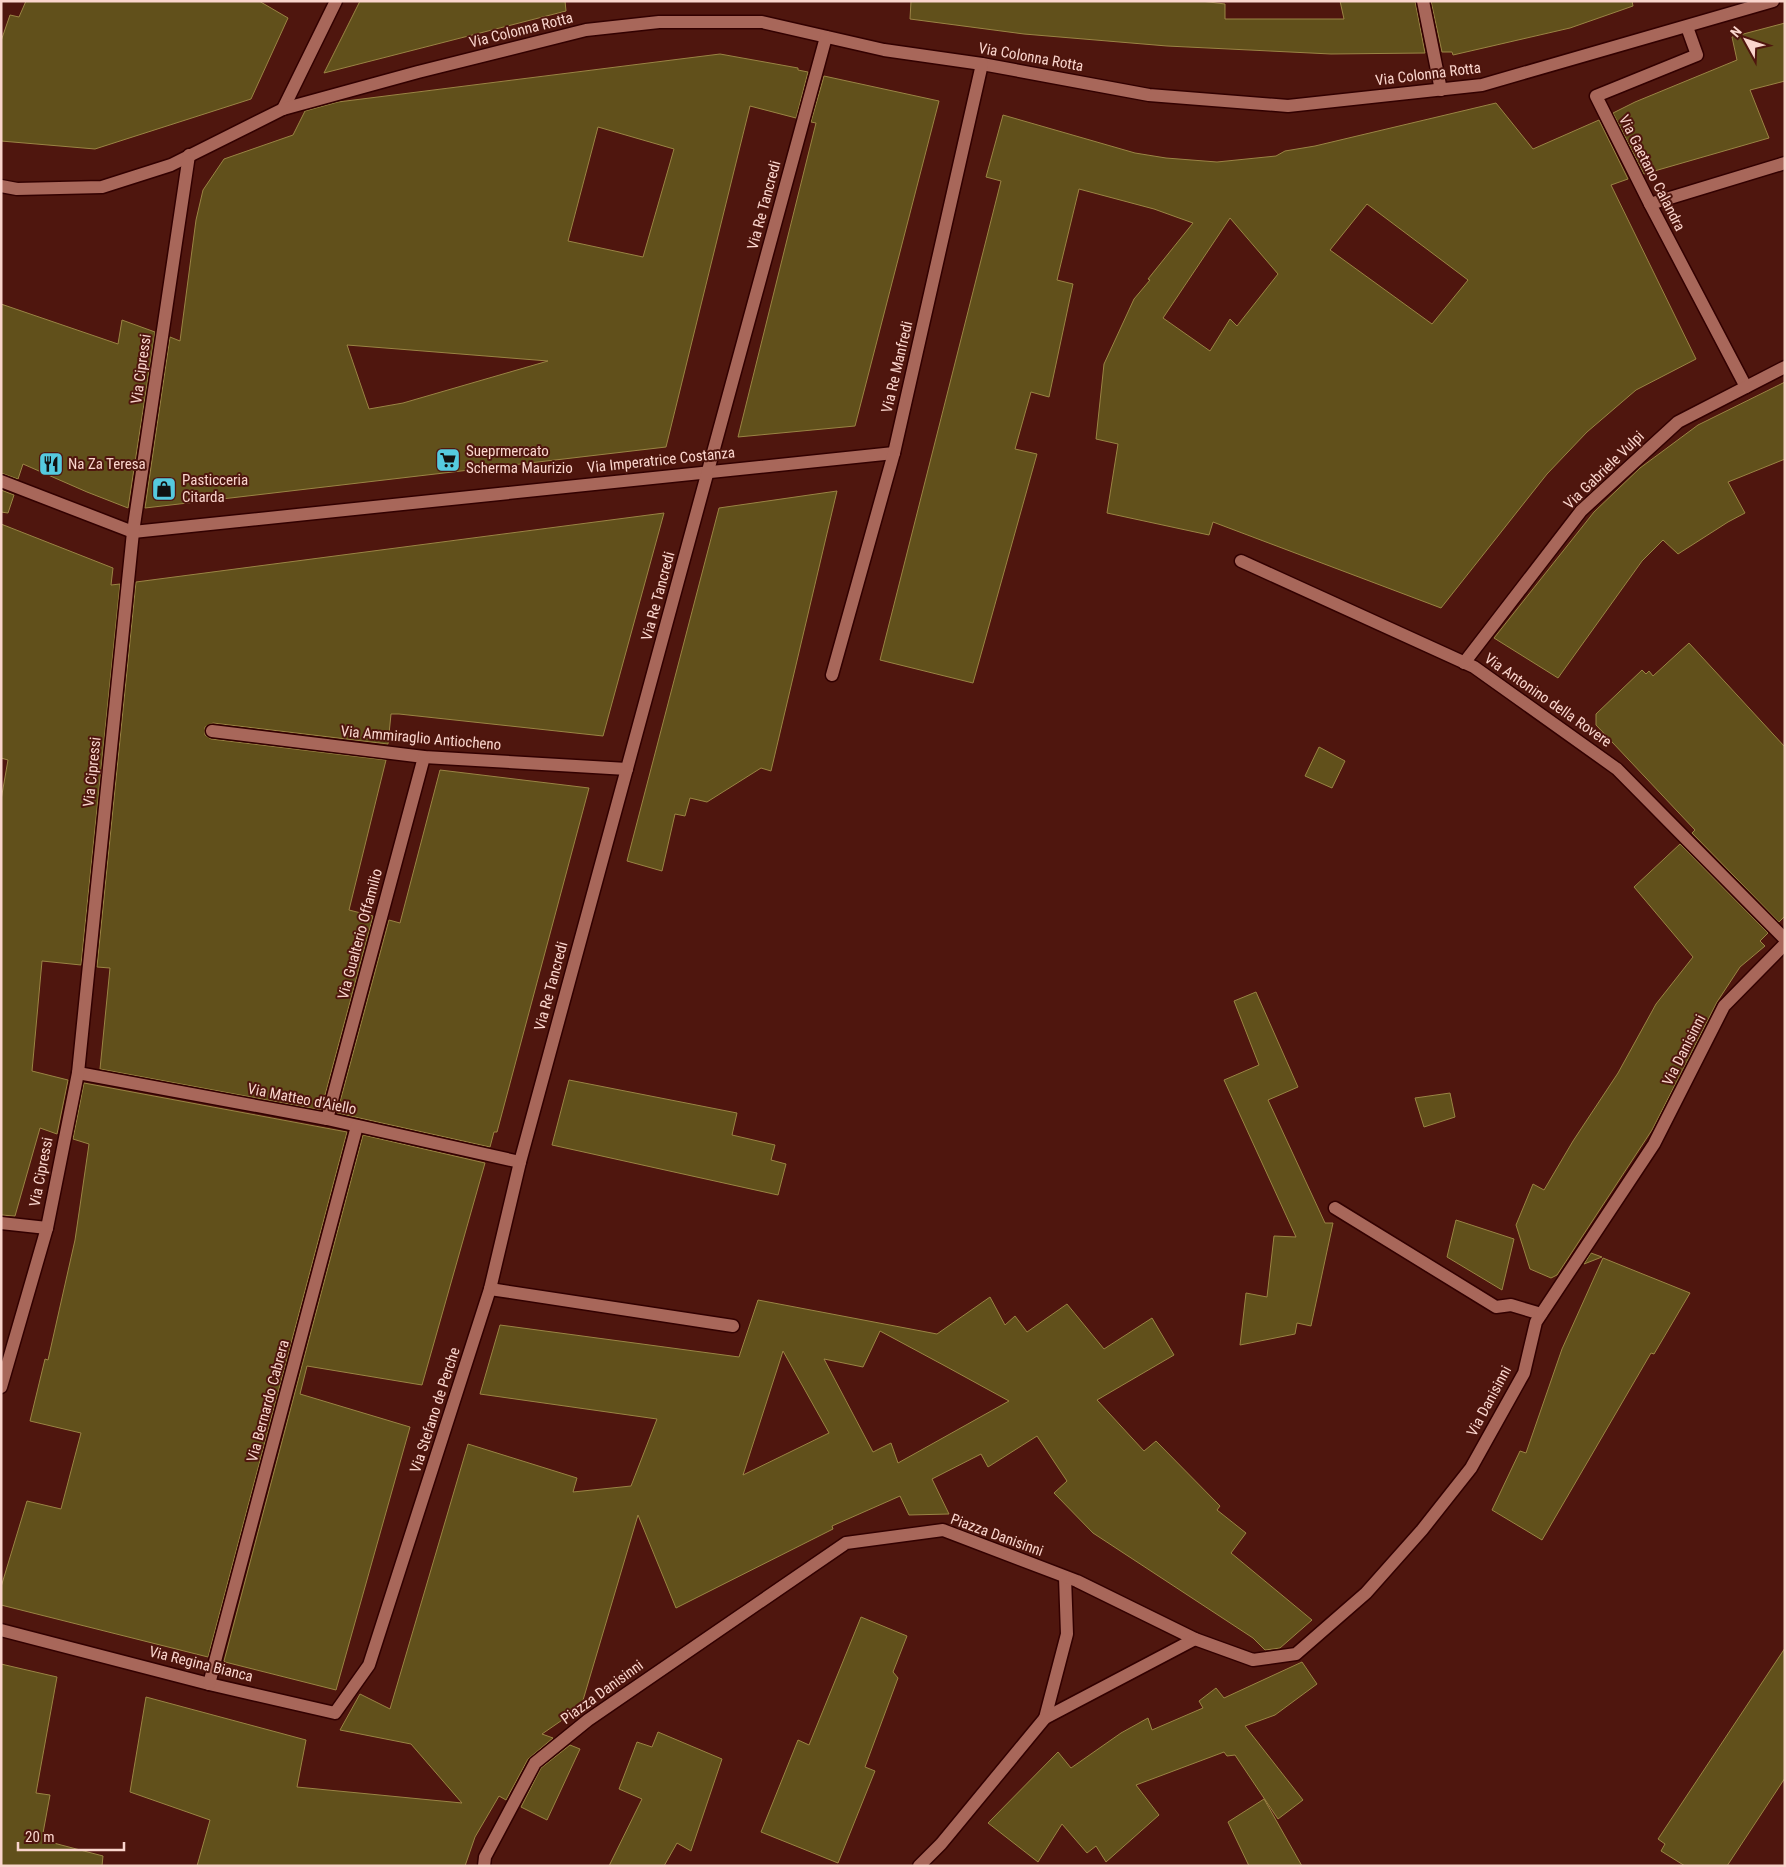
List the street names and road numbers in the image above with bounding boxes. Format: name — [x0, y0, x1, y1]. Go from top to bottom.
street label: Via Colonna Rotta — [467, 8, 575, 52]
street label: Via Colonna Rotta — [977, 39, 1085, 75]
street label: Via Colonna Rotta — [1374, 59, 1482, 89]
street label: Via Gaetano Calandra — [1615, 112, 1689, 234]
street label: Via Re Tancredi — [743, 159, 785, 251]
street label: Via Re Manfredi — [878, 319, 916, 415]
street label: Via Cipressi — [127, 333, 155, 405]
street label: Via Gabriele Vulpi — [1560, 427, 1648, 513]
street label: Via Imperatrice Costanza — [586, 443, 736, 477]
street label: Via Re Tancredi — [637, 550, 679, 642]
street label: Via Antonino della Rovere — [1481, 649, 1615, 751]
street label: Via Ammiraglio Antiocheno — [340, 722, 502, 754]
street label: Via Cipressi — [79, 736, 105, 808]
street label: Via Gualterio Offamilio — [334, 867, 386, 1001]
street label: Via Re Tancredi — [530, 940, 572, 1032]
street label: Via Danisinni — [1658, 1012, 1710, 1088]
street label: Via Matteo d'Aiello — [246, 1080, 358, 1118]
street label: Via Cipressi — [25, 1136, 57, 1208]
street label: Via Bernardo Cabrera — [243, 1338, 293, 1464]
street label: Via Stefano de Perche — [406, 1345, 464, 1475]
street label: Via Danisinni — [1463, 1363, 1515, 1439]
street label: Piazza Danisinni — [948, 1510, 1046, 1560]
street label: Via Regina Bianca — [147, 1642, 255, 1686]
street label: Piazza Danisinni — [557, 1656, 647, 1728]

